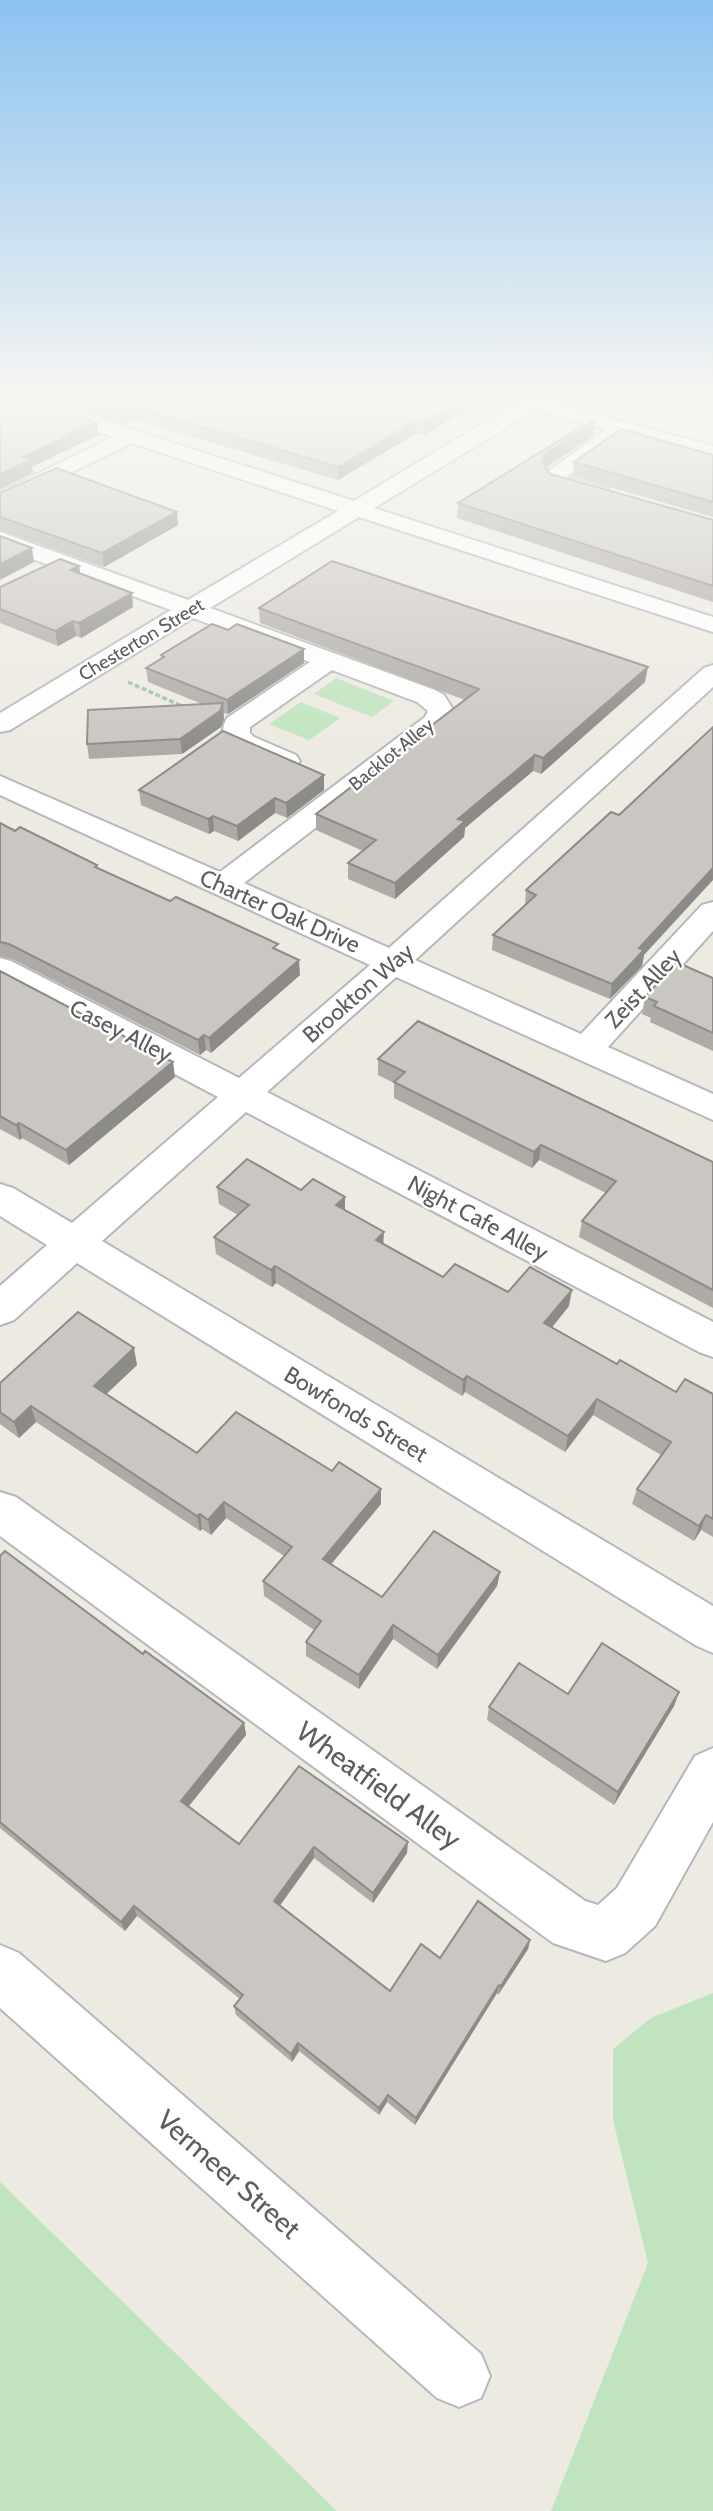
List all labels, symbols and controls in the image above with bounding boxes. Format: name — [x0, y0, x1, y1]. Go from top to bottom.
street label: Chesterton Street — [74, 593, 209, 686]
street label: Backlot Alley — [344, 713, 439, 796]
street label: Charter Oak Drive — [196, 863, 365, 959]
street label: Brookton Way — [297, 937, 419, 1049]
street label: Zeist Alley — [599, 942, 687, 1034]
street label: Casey Alley — [65, 993, 177, 1069]
street label: Night Cafe Alley — [403, 1169, 553, 1267]
street label: Bowfonds Street — [279, 1360, 433, 1468]
street label: Wheatfield Alley — [290, 1714, 468, 1856]
street label: Vermeer Street — [150, 2102, 308, 2246]

